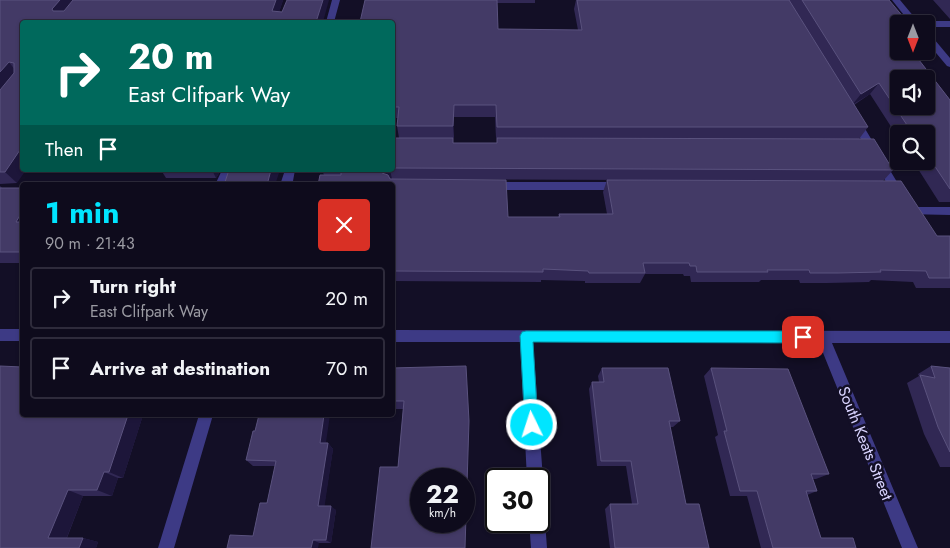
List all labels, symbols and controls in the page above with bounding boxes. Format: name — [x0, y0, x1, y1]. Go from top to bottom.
north arrow — [890, 15, 935, 60]
map controls — [890, 15, 935, 170]
text: 20 m — [128, 32, 213, 82]
icon: right — [45, 40, 110, 105]
button: sound — [890, 70, 935, 115]
text: East Clifpark Way — [128, 78, 290, 110]
button: search — [890, 125, 935, 170]
icon: arrive — [94, 135, 122, 163]
text: Then — [45, 136, 84, 163]
text: 1 min — [45, 191, 119, 234]
button: close — [318, 199, 370, 251]
text: 90 m · 21:43 — [45, 232, 135, 255]
text: Turn right — [90, 273, 176, 300]
icon: right — [47, 284, 75, 312]
text: 20 m — [325, 285, 368, 312]
text: East Clifpark Way — [90, 300, 208, 323]
pin — [782, 316, 824, 358]
icon: arrive — [789, 323, 817, 351]
icon: arrive — [47, 354, 75, 382]
text: Arrive at destination — [90, 355, 270, 382]
text: 70 m — [326, 355, 368, 382]
street label: South Keats Street — [832, 383, 899, 504]
position arrow — [505, 398, 557, 450]
speed limit sign: 30 — [485, 468, 550, 533]
text: 22 — [426, 476, 459, 512]
text: km/h — [429, 504, 456, 522]

